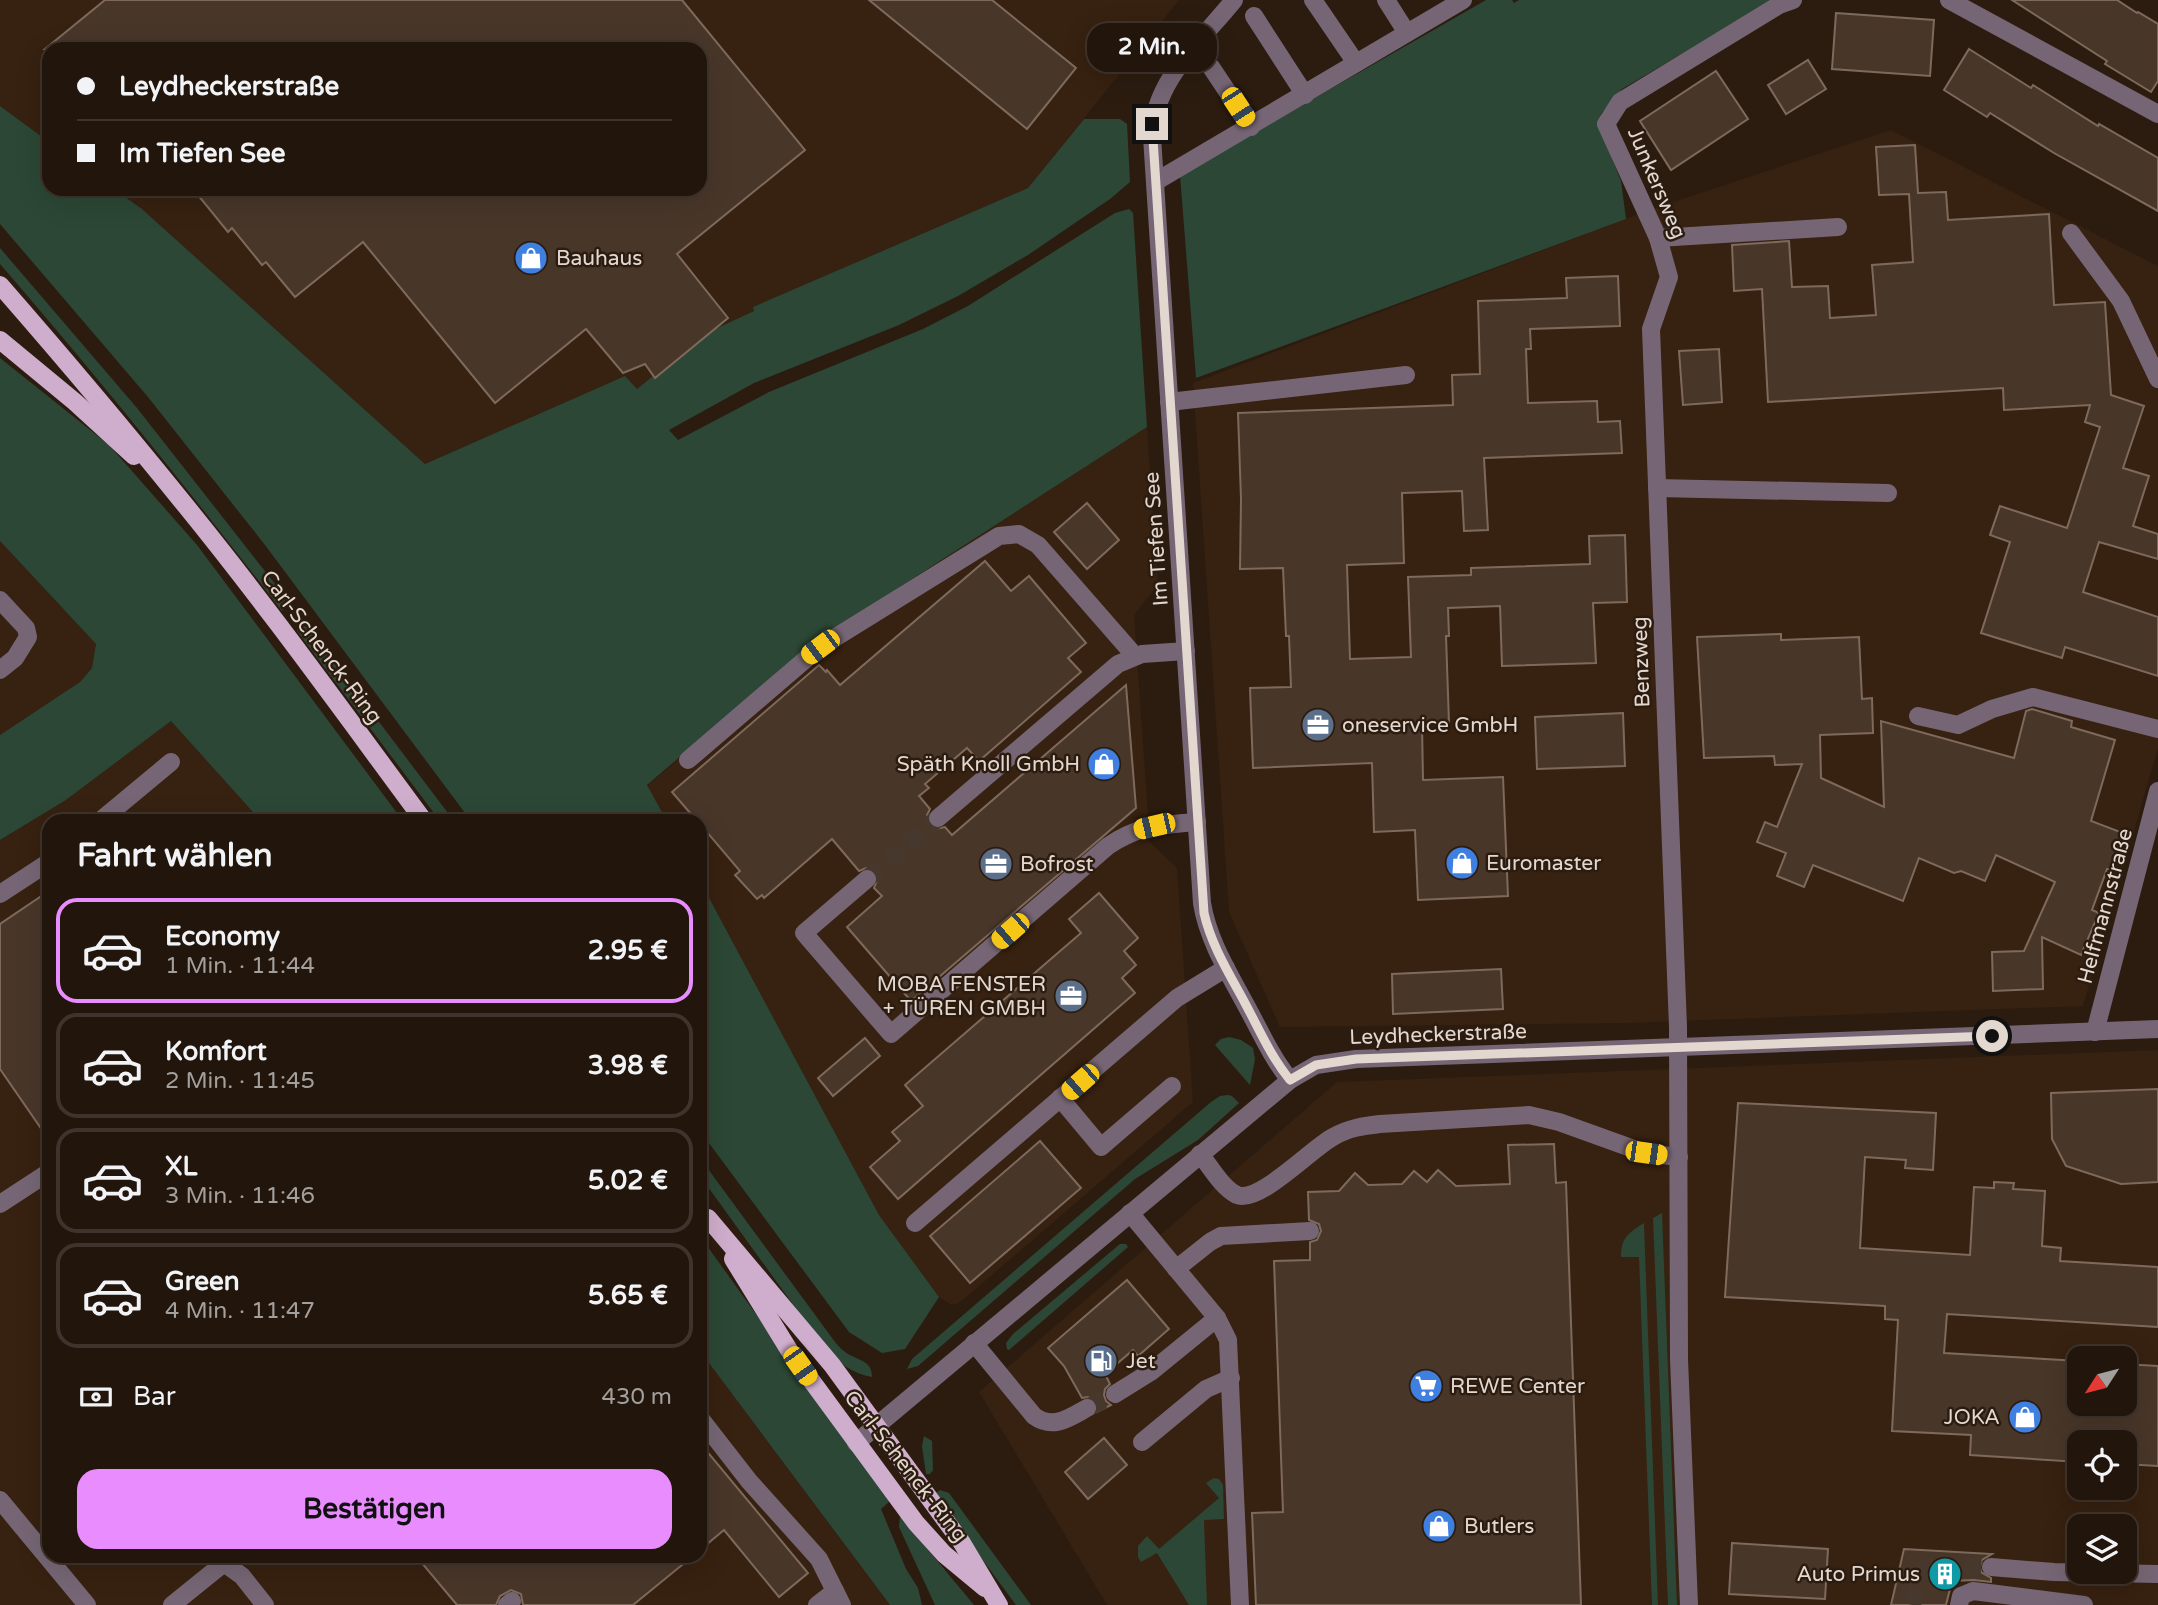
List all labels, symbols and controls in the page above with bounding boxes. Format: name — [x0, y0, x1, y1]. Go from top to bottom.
callout: 2 Min. — [1087, 23, 1217, 72]
text: 2 Min. — [1118, 33, 1186, 61]
text: Leydheckerstraße — [119, 71, 339, 102]
car — [1218, 84, 1259, 130]
route end — [1136, 108, 1168, 140]
street label: Junkersweg — [1622, 124, 1691, 242]
text: Im Tiefen See — [119, 138, 285, 169]
shop icon: Bauhaus — [512, 239, 550, 277]
place label: Bauhaus — [556, 246, 642, 271]
street label: Im Tiefen See — [1139, 471, 1174, 607]
street label: Carl-Schenck-Ring — [256, 566, 387, 729]
street label: Benzweg — [1627, 616, 1656, 708]
car — [797, 626, 844, 668]
office icon: oneservice GmbH — [1299, 706, 1337, 744]
place label: oneservice GmbH — [1342, 713, 1518, 738]
shop icon: Späth Knoll GmbH — [1085, 745, 1123, 783]
place label: Späth Knoll GmbH — [897, 752, 1080, 777]
car — [1132, 811, 1177, 841]
street label: Helfmannstraße — [2073, 826, 2138, 987]
text: Fahrt wählen — [77, 837, 273, 875]
shop icon: Euromaster — [1443, 844, 1481, 882]
office icon: Bofrost — [977, 845, 1015, 883]
place label: Euromaster — [1486, 851, 1601, 876]
place label: Bofrost — [1020, 852, 1094, 877]
car — [988, 909, 1033, 953]
icon: car — [81, 919, 144, 982]
text: Economy — [165, 921, 280, 952]
text: 2.95 € — [588, 935, 668, 966]
text: 1 Min. · 11:44 — [165, 952, 315, 980]
place label: MOBA FENSTER + TÜREN GMBH — [877, 972, 1046, 1021]
office icon: MOBA FENSTER + TÜREN GMBH — [1052, 977, 1090, 1015]
street label: Leydheckerstraße — [1349, 1019, 1527, 1050]
route start — [1976, 1020, 2008, 1052]
icon: car — [81, 1034, 144, 1097]
text: Komfort — [165, 1036, 267, 1067]
text: 3.98 € — [588, 1050, 668, 1081]
car — [1058, 1060, 1103, 1104]
text: 2 Min. · 11:45 — [165, 1067, 315, 1095]
car — [1624, 1140, 1669, 1166]
icon: car — [81, 1149, 144, 1212]
text: XL — [165, 1151, 197, 1182]
text: 5.02 € — [588, 1165, 668, 1196]
text: 3 Min. · 11:46 — [165, 1182, 315, 1210]
icon: car — [81, 1264, 144, 1327]
text: Green — [165, 1266, 240, 1297]
text: 5.65 € — [588, 1280, 668, 1311]
text: 4 Min. · 11:47 — [165, 1297, 315, 1325]
fuel station icon: Jet — [1082, 1342, 1120, 1380]
car — [780, 1343, 821, 1389]
north arrow — [2067, 1346, 2137, 1416]
map controls — [2067, 1346, 2137, 1584]
place label: Jet — [1126, 1349, 1156, 1374]
supermarket icon: REWE Center — [1407, 1367, 1445, 1405]
place label: REWE Center — [1450, 1374, 1585, 1399]
icon: cash — [77, 1378, 115, 1416]
text: Bar — [133, 1381, 176, 1412]
text: 430 m — [602, 1383, 672, 1411]
street label: Carl-Schenck-Ring — [839, 1385, 973, 1547]
shop icon: JOKA — [2006, 1398, 2044, 1436]
place label: JOKA — [1944, 1405, 2000, 1430]
button: locate — [2067, 1430, 2137, 1500]
button: Bestätigen — [77, 1469, 672, 1549]
shop icon: Butlers — [1420, 1507, 1458, 1545]
place label: Butlers — [1464, 1514, 1534, 1539]
button: layers — [2067, 1514, 2137, 1584]
building icon: Auto Primus — [1926, 1555, 1964, 1593]
place label: Auto Primus — [1796, 1562, 1920, 1587]

